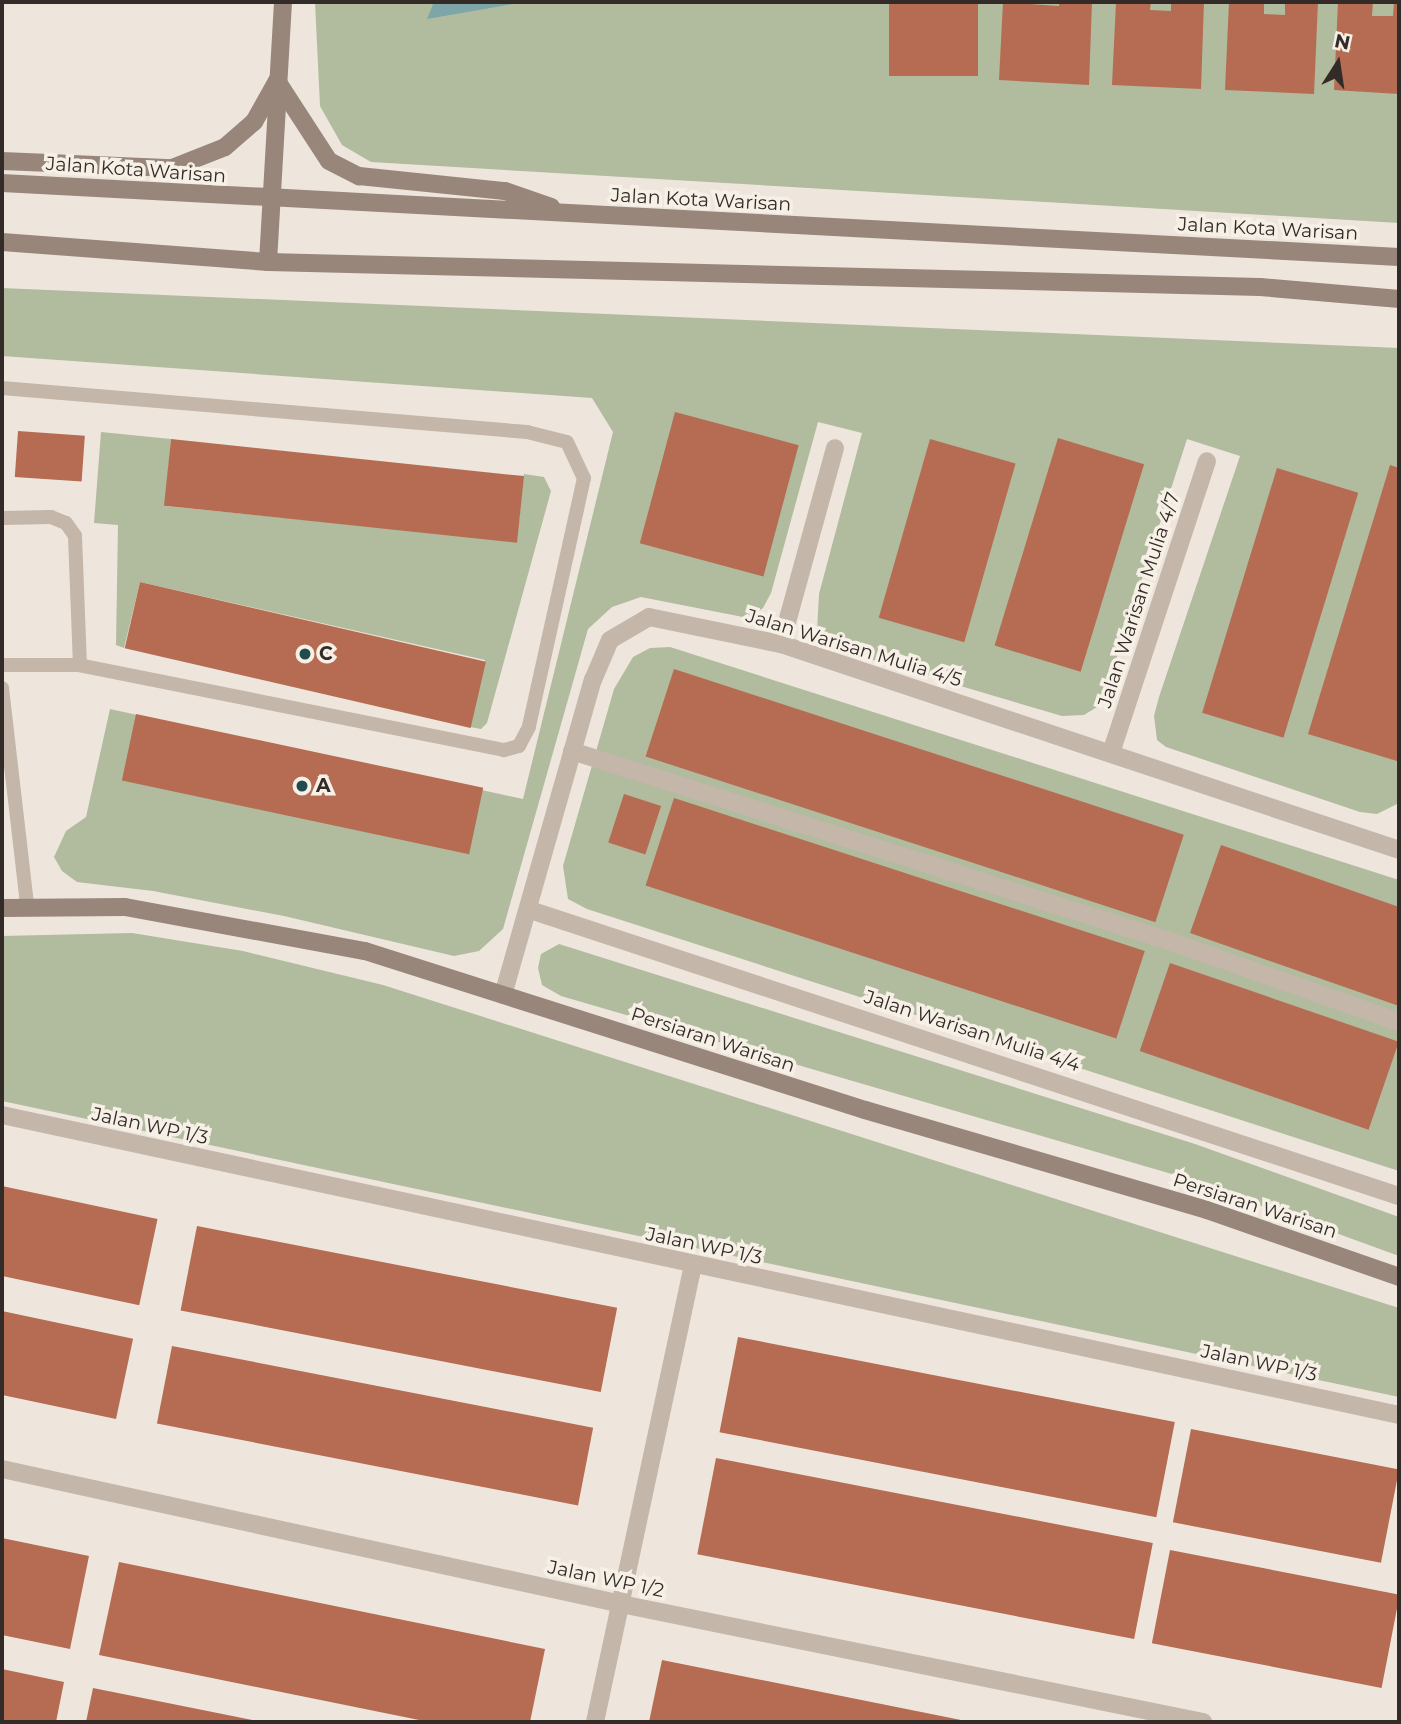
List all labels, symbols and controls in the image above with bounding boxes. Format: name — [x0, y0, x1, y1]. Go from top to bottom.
north arrow — [1303, 28, 1373, 98]
text: N — [1333, 29, 1352, 55]
street label: Jalan Kota Warisan — [45, 152, 227, 188]
street label: Jalan Kota Warisan — [610, 184, 792, 216]
street label: Jalan Kota Warisan — [1177, 213, 1359, 245]
street label: Jalan Warisan Mulia 4/7 — [1093, 489, 1185, 711]
street label: Jalan Warisan Mulia 4/5 — [743, 604, 965, 692]
place label: C — [319, 643, 333, 665]
marker: C — [297, 646, 313, 662]
place label: A — [316, 775, 331, 797]
marker: A — [294, 778, 310, 794]
street label: Jalan Warisan Mulia 4/4 — [861, 985, 1083, 1077]
street label: Persiaran Warisan — [628, 1003, 798, 1077]
street label: Jalan WP 1/3 — [90, 1103, 210, 1149]
street label: Persiaran Warisan — [1170, 1169, 1340, 1243]
street label: Jalan WP 1/3 — [644, 1223, 764, 1269]
street label: Jalan WP 1/3 — [1199, 1340, 1319, 1386]
street label: Jalan WP 1/2 — [546, 1556, 666, 1602]

